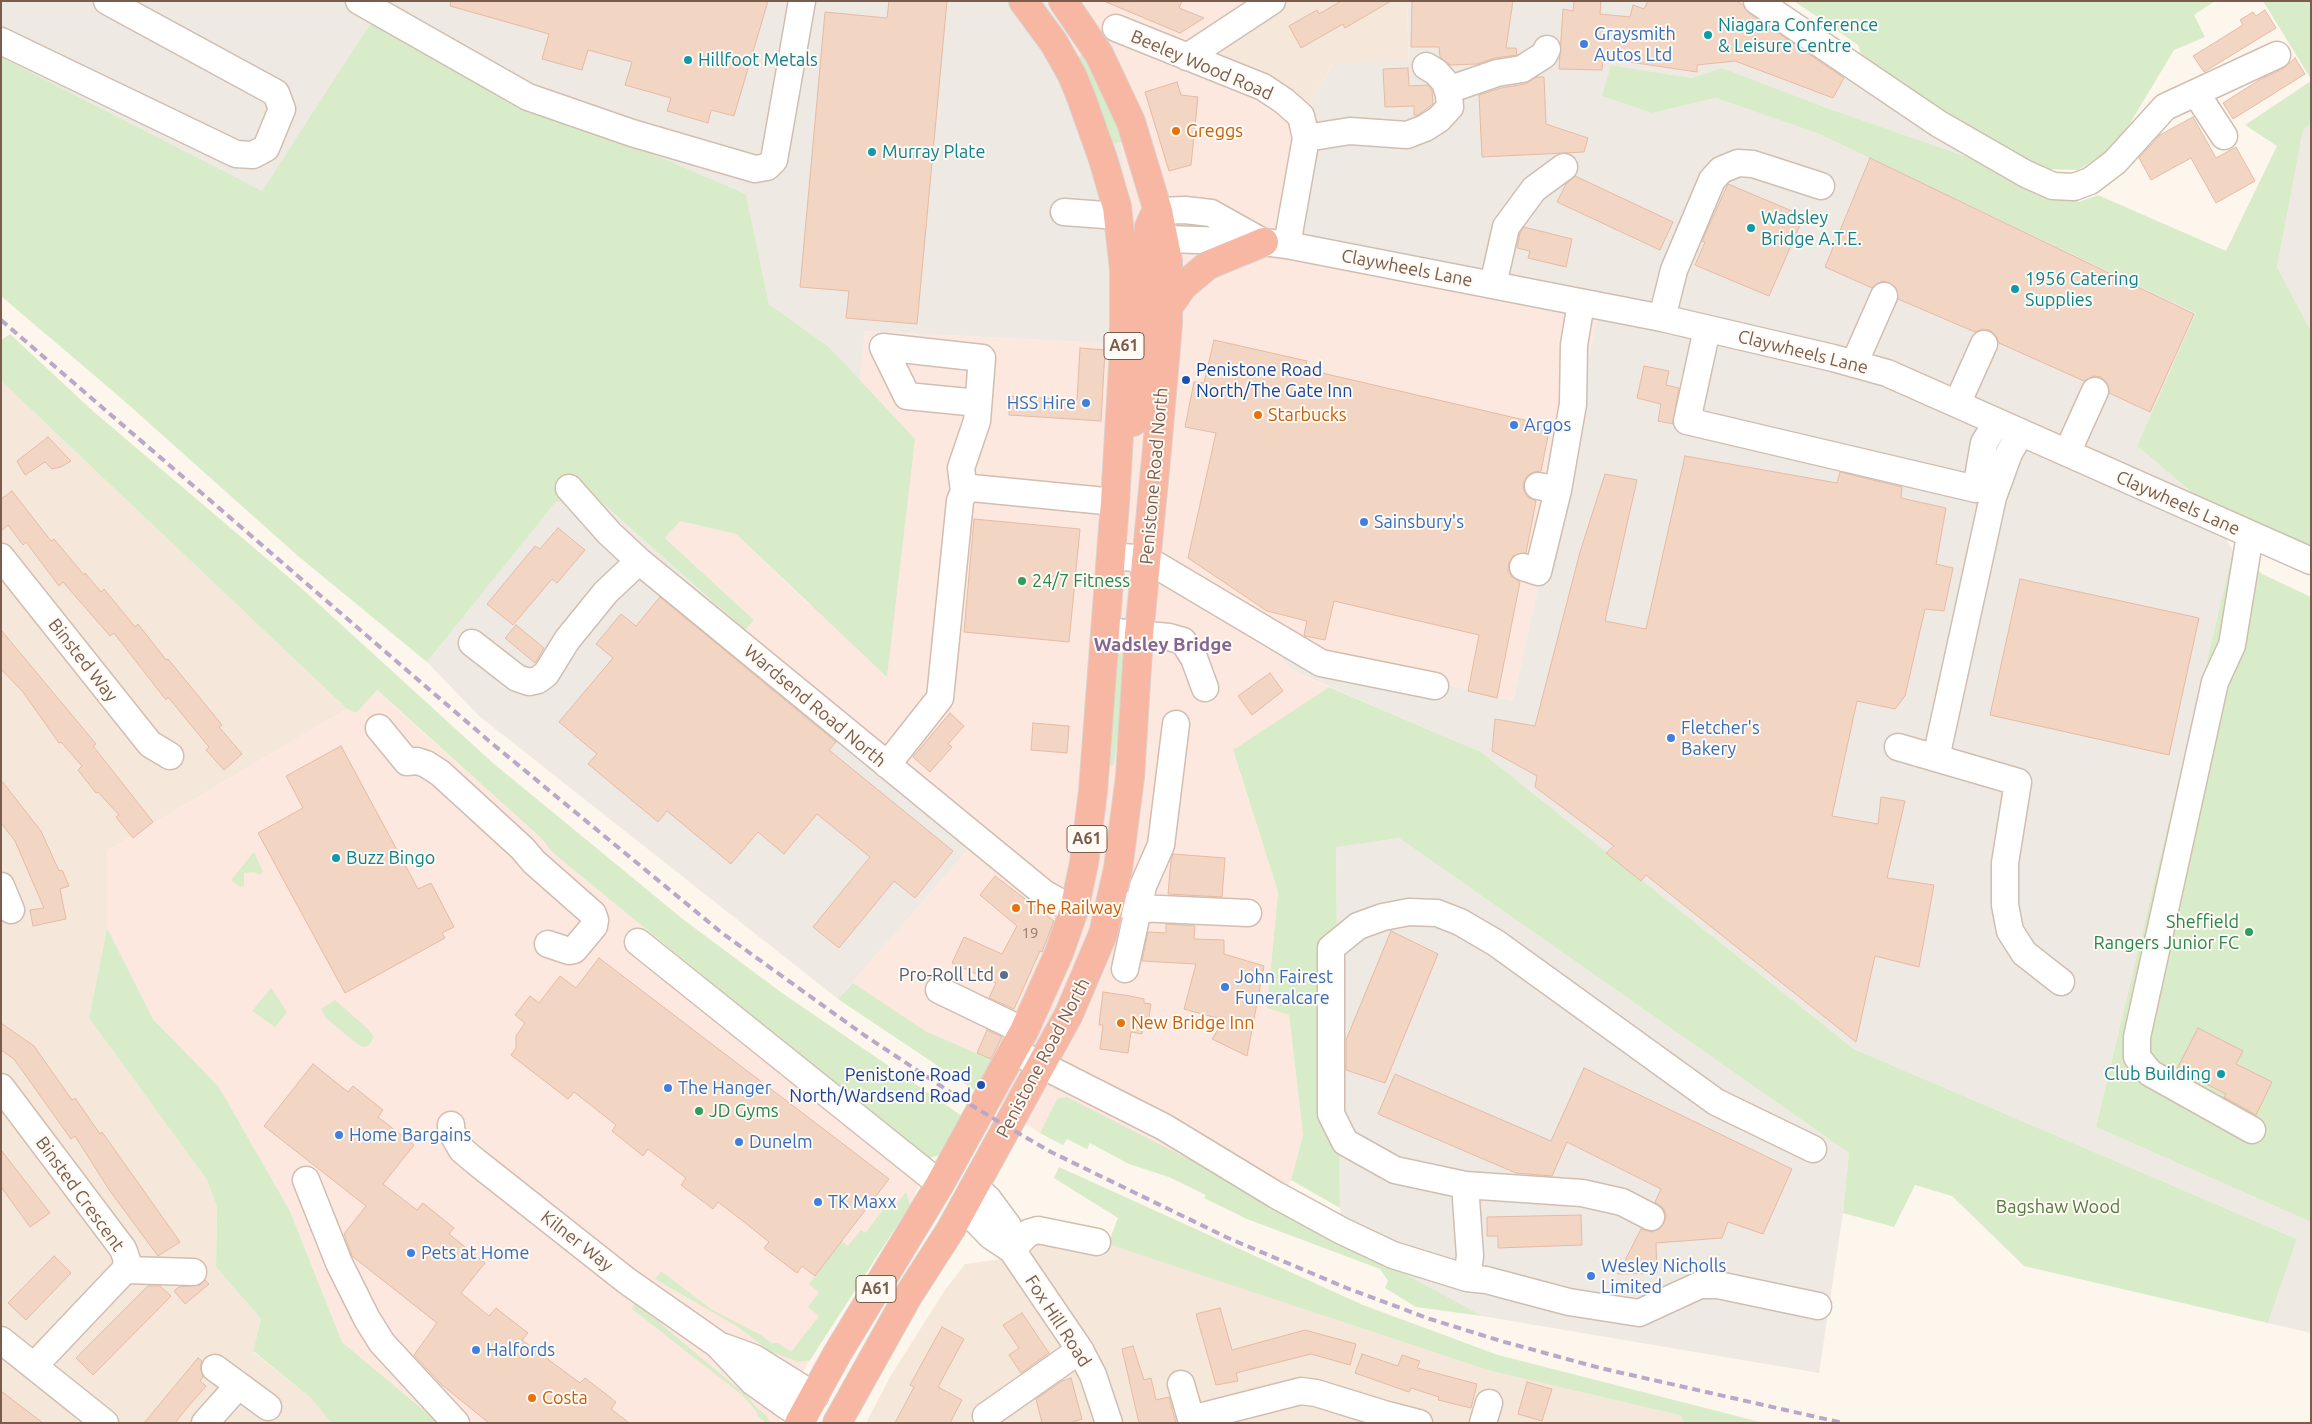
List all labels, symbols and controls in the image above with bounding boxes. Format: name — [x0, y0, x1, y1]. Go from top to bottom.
place label: Niagara Conference & Leisure Centre — [1718, 14, 1878, 56]
place label: Graysmith Autos Ltd — [1594, 23, 1676, 66]
street label: Beeley Wood Road — [1128, 25, 1276, 105]
marker: Niagara Conference & Leisure Centre — [1702, 29, 1714, 41]
marker: Graysmith Autos Ltd — [1578, 38, 1590, 50]
place label: Hillfoot Metals — [698, 49, 818, 71]
marker: Hillfoot Metals — [682, 54, 694, 66]
place label: Greggs — [1186, 120, 1243, 142]
marker: Greggs — [1170, 125, 1182, 137]
place label: Murray Plate — [882, 141, 985, 163]
marker: Murray Plate — [866, 146, 878, 158]
place label: Wadsley Bridge A.T.E. — [1761, 207, 1862, 250]
marker: Wadsley Bridge A.T.E. — [1745, 222, 1757, 234]
street label: Claywheels Lane — [1339, 245, 1475, 291]
place label: 1956 Catering Supplies — [2025, 268, 2139, 310]
marker: 1956 Catering Supplies — [2009, 283, 2021, 295]
street label: Claywheels Lane — [1736, 325, 1870, 379]
road number: A61 — [1104, 332, 1144, 360]
place label: Penistone Road North/The Gate Inn — [1196, 359, 1353, 402]
marker: Penistone Road North/The Gate Inn — [1180, 374, 1192, 386]
street label: Penistone Road North — [1135, 386, 1173, 566]
place label: HSS Hire — [1007, 392, 1076, 414]
marker: HSS Hire — [1080, 397, 1092, 409]
place label: Starbucks — [1268, 404, 1347, 426]
marker: Starbucks — [1252, 409, 1264, 421]
place label: Argos — [1524, 414, 1571, 436]
marker: Argos — [1508, 419, 1520, 431]
street label: Claywheels Lane — [2113, 466, 2243, 540]
place label: Sainsbury's — [1374, 511, 1464, 533]
marker: Sainsbury's — [1358, 516, 1370, 528]
place label: 24/7 Fitness — [1032, 570, 1130, 592]
marker: 24/7 Fitness — [1016, 575, 1028, 587]
street label: Binsted Way — [44, 614, 122, 706]
district label: Wadsley Bridge — [1094, 634, 1232, 656]
street label: Wardsend Road North — [740, 640, 890, 772]
place label: Fletcher's Bakery — [1681, 717, 1760, 760]
marker: Fletcher's Bakery — [1665, 732, 1677, 744]
road number: A61 — [1067, 826, 1107, 852]
place label: Buzz Bingo — [346, 847, 435, 869]
marker: Buzz Bingo — [330, 852, 342, 864]
place label: The Railway — [1026, 897, 1122, 919]
marker: The Railway — [1010, 902, 1022, 914]
place label: Sheffield Rangers Junior FC — [2094, 911, 2239, 954]
house number: 19 — [1022, 924, 1038, 942]
marker: Sheffield Rangers Junior FC — [2243, 926, 2255, 938]
place label: Pro-Roll Ltd — [899, 964, 994, 986]
place label: John Fairest Funeralcare — [1235, 966, 1333, 1009]
marker: Pro-Roll Ltd — [998, 969, 1010, 981]
street label: Penistone Road North — [992, 974, 1094, 1142]
marker: John Fairest Funeralcare — [1219, 981, 1231, 993]
place label: New Bridge Inn — [1131, 1012, 1255, 1034]
marker: New Bridge Inn — [1115, 1017, 1127, 1029]
place label: Club Building — [2104, 1063, 2211, 1085]
place label: Penistone Road North/Wardsend Road — [789, 1064, 971, 1106]
marker: Club Building — [2215, 1068, 2227, 1080]
place label: The Hanger — [678, 1077, 772, 1099]
marker: Penistone Road North/Wardsend Road — [975, 1079, 987, 1091]
marker: The Hanger — [662, 1082, 674, 1094]
place label: JD Gyms — [709, 1100, 779, 1122]
marker: JD Gyms — [693, 1105, 705, 1117]
place label: Home Bargains — [349, 1124, 471, 1146]
marker: Home Bargains — [333, 1129, 345, 1141]
place label: Dunelm — [749, 1131, 812, 1153]
street label: Binsted Crescent — [31, 1132, 129, 1256]
marker: Dunelm — [733, 1136, 745, 1148]
place label: TK Maxx — [828, 1191, 897, 1213]
marker: TK Maxx — [812, 1196, 824, 1208]
park label: Bagshaw Wood — [1996, 1196, 2120, 1218]
street label: Kilner Way — [537, 1206, 617, 1276]
place label: Pets at Home — [421, 1242, 529, 1264]
marker: Pets at Home — [405, 1247, 417, 1259]
place label: Wesley Nicholls Limited — [1601, 1255, 1726, 1298]
marker: Wesley Nicholls Limited — [1585, 1270, 1597, 1282]
street label: Fox Hill Road — [1020, 1271, 1096, 1371]
road number: A61 — [856, 1276, 896, 1302]
place label: Halfords — [486, 1339, 555, 1361]
marker: Halfords — [470, 1344, 482, 1356]
place label: Costa — [542, 1387, 588, 1409]
marker: Costa — [526, 1392, 538, 1404]

